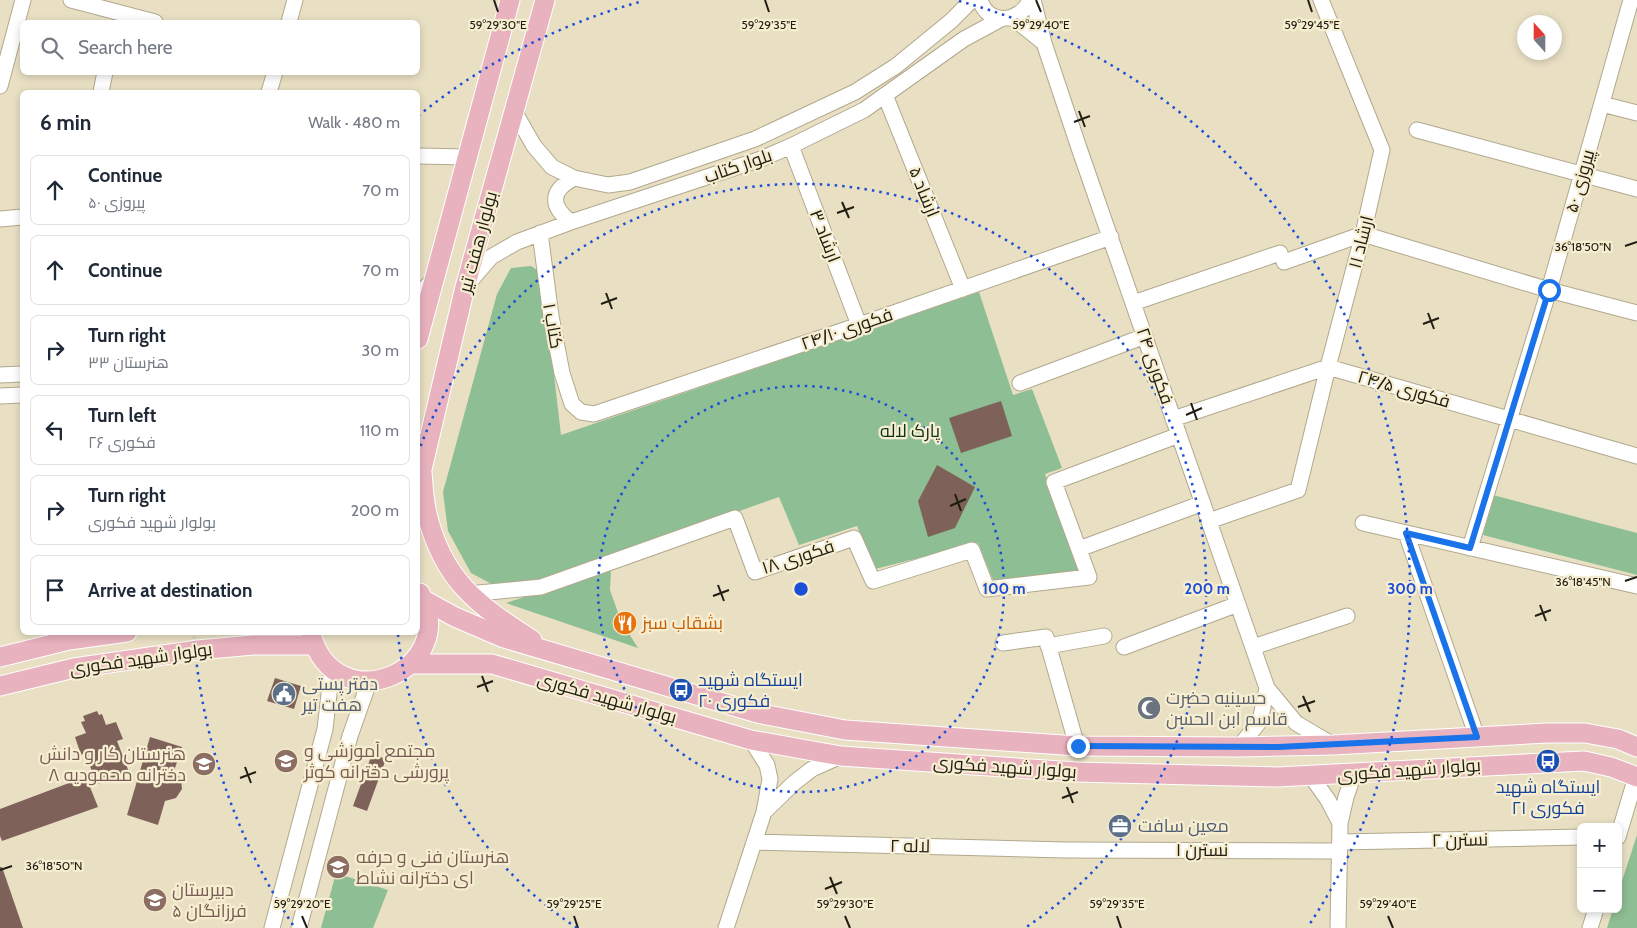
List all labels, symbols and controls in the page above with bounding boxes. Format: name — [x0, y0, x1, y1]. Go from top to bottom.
north arrow — [1517, 15, 1562, 60]
text: 59°29'30"E — [469, 17, 527, 32]
text: 59°29'35"E — [741, 17, 797, 32]
text: 59°29'40"E — [1012, 17, 1070, 32]
text: 59°29'45"E — [1284, 17, 1340, 32]
search box — [20, 20, 420, 75]
icon: search — [38, 34, 66, 62]
text: Search here — [78, 36, 172, 59]
text: 6 min — [40, 110, 91, 135]
text: Walk · 480 m — [308, 113, 400, 132]
street label: بلوار کتاب — [701, 144, 775, 188]
street label: پیروزی ۵۰ — [1561, 147, 1600, 215]
text: Continue — [88, 164, 162, 187]
street label: ارشاد ۵ — [904, 164, 944, 220]
icon: ahead — [41, 176, 69, 204]
text: 70 m — [362, 181, 399, 200]
street label: بولوار هفت تیر — [454, 189, 502, 296]
text: پیروزی ۵۰ — [88, 193, 145, 212]
street label: ارشاد ۳ — [805, 207, 845, 265]
street label: ارشاد ۱۱ — [1344, 213, 1378, 271]
text: 36°18'50"N — [1554, 239, 1612, 254]
icon: ahead — [41, 256, 69, 284]
text: Continue — [88, 259, 162, 282]
text: 70 m — [362, 261, 399, 280]
route start — [1538, 279, 1561, 302]
street label: کتاب ۱ — [538, 302, 568, 350]
street label: فکوری ۲۴/۱۰ — [798, 303, 896, 355]
text: Turn right — [88, 324, 166, 347]
street label: فکوری ۲۴ — [1132, 325, 1178, 407]
icon: right — [41, 336, 69, 364]
text: 30 m — [362, 341, 399, 360]
text: هنرستان ۳۳ — [88, 353, 169, 372]
street label: فکوری ۲۴/۵ — [1355, 365, 1453, 413]
text: Turn left — [88, 404, 156, 427]
icon: left — [41, 416, 69, 444]
park label: پارک لاله — [880, 420, 940, 443]
text: 110 m — [360, 421, 399, 440]
text: فکوری ۲۶ — [88, 433, 156, 452]
text: Turn right — [88, 484, 166, 507]
icon: right — [41, 496, 69, 524]
text: 200 m — [351, 501, 399, 520]
text: بولوار شهید فکوری — [88, 513, 216, 532]
street label: فکوری ١٨ — [759, 535, 837, 579]
text: 36°18'45"N — [1555, 574, 1611, 589]
icon: arrive — [41, 576, 69, 604]
text: Arrive at destination — [88, 579, 252, 602]
centre of rings — [792, 580, 810, 598]
text: 100 m — [982, 580, 1026, 598]
text: 200 m — [1184, 580, 1230, 598]
text: 300 m — [1387, 580, 1433, 598]
restaurant icon: بشقاب سبز — [612, 610, 638, 636]
place label: بشقاب سبز — [641, 612, 723, 634]
street label: بولوار شهید فکوری — [68, 638, 214, 680]
street label: بولوار شهید فکوری — [535, 668, 679, 728]
place label: ایستگاه شهید فکوری ۲۰ — [698, 669, 803, 712]
place label: دفتر پستی هفت تیر — [301, 673, 378, 716]
bus stop icon: ایستگاه شهید فکوری ۲۰ — [668, 677, 694, 703]
public building icon: دفتر پستی هفت تیر — [271, 681, 297, 707]
place label: حسینیه حضرت قاسم ابن الحسن — [1166, 687, 1288, 731]
mosque icon: حسینیه حضرت قاسم ابن الحسن — [1136, 695, 1162, 721]
route end — [1067, 735, 1090, 758]
place label: مجتمع آموزشی و پرورشی دخترانه کوثر — [303, 740, 449, 784]
place label: هنرستان کار و دانش دخترانه محمودیه ۸ — [39, 743, 186, 786]
school or university icon: مجتمع آموزشی و پرورشی دخترانه کوثر — [273, 748, 299, 774]
bus stop icon: ایستگاه شهید فکوری ۲۱ — [1535, 748, 1561, 774]
school or university icon: هنرستان کار و دانش دخترانه محمودیه ۸ — [191, 751, 217, 777]
street label: بولوار شهید فکوری — [932, 751, 1078, 783]
street label: بولوار شهید فکوری — [1336, 754, 1482, 786]
place label: ایستگاه شهید فکوری ۲۱ — [1496, 776, 1600, 819]
office icon: معین سافت — [1107, 813, 1133, 839]
place label: معین سافت — [1138, 815, 1229, 837]
map controls — [1577, 823, 1622, 913]
button: + — [1577, 823, 1622, 868]
street label: نسترن ۲ — [1432, 829, 1488, 851]
street label: لاله ۲ — [890, 835, 930, 857]
street label: نسترن ۱ — [1176, 839, 1228, 861]
place label: هنرستان فنی و حرفه ای دخترانه نشاط — [356, 846, 509, 889]
school or university icon: هنرستان فنی و حرفه ای دخترانه نشاط — [325, 854, 351, 880]
text: 36°18'50"N — [25, 858, 83, 873]
button: − — [1577, 868, 1622, 913]
place label: دبیرستان فرزانگان ۵ — [172, 879, 247, 922]
school or university icon: دبیرستان فرزانگان ۵ — [142, 887, 168, 913]
text: 59°29'20"E — [273, 896, 331, 911]
text: 59°29'25"E — [546, 896, 602, 911]
text: 59°29'30"E — [816, 896, 874, 911]
text: 59°29'35"E — [1089, 896, 1145, 911]
text: 59°29'40"E — [1359, 896, 1417, 911]

